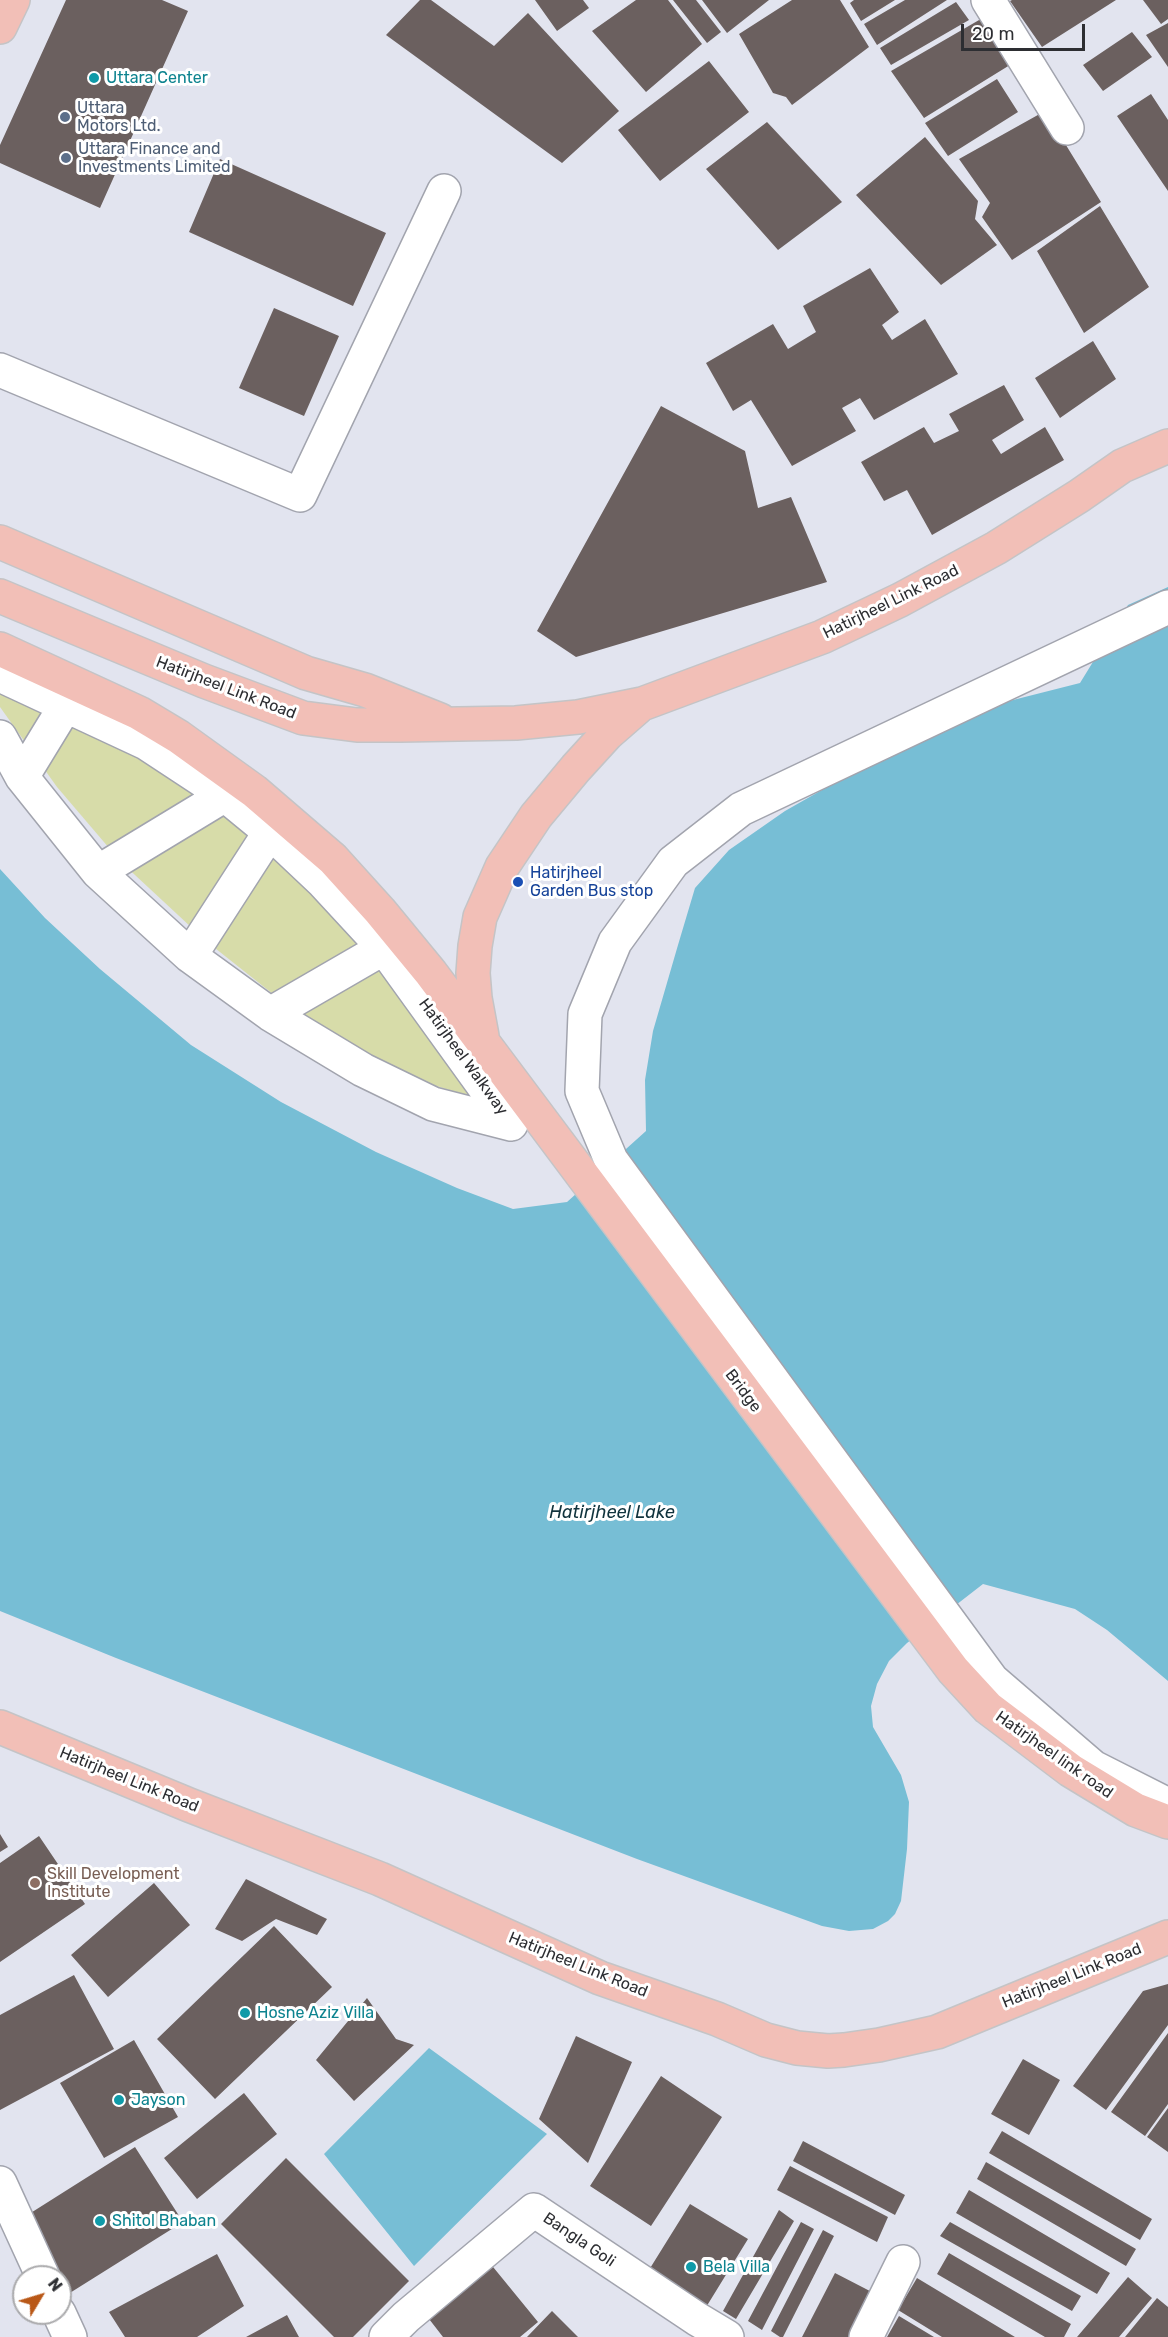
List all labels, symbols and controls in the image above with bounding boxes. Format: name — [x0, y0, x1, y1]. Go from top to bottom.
scale bar — [964, 12, 1088, 50]
text: 20 m — [972, 23, 1014, 45]
place label: Uttara Center — [106, 68, 208, 88]
marker: Uttara Center — [87, 71, 101, 85]
place label: Uttara Motors Ltd. — [77, 98, 160, 136]
marker: Uttara Motors Ltd. — [58, 110, 72, 124]
place label: Uttara Finance and Investments Limited — [78, 139, 231, 177]
marker: Uttara Finance and Investments Limited — [59, 151, 73, 165]
street label: Hatirjheel Link Road — [820, 561, 962, 643]
street label: Hatirjheel Link Road — [153, 652, 299, 724]
place label: Hatirjheel Garden Bus stop — [530, 863, 653, 901]
marker: Hatirjheel Garden Bus stop — [511, 875, 525, 889]
street label: Hatirjheel Walkway — [414, 995, 512, 1119]
street label: Bridge — [721, 1366, 765, 1416]
water label: Hatirjheel Lake — [549, 1502, 675, 1524]
street label: Hatirjheel link road — [992, 1707, 1116, 1803]
street label: Hatirjheel Link Road — [57, 1743, 201, 1817]
place label: Skill Development Institute — [47, 1864, 180, 1902]
marker: Skill Development Institute — [28, 1876, 42, 1890]
street label: Hatirjheel Link Road — [506, 1928, 650, 2002]
street label: Hatirjheel Link Road — [1000, 1939, 1144, 2013]
place label: Hosne Aziz Villa — [257, 2003, 374, 2023]
marker: Hosne Aziz Villa — [238, 2006, 252, 2020]
place label: Jayson — [131, 2090, 185, 2110]
marker: Jayson — [112, 2093, 126, 2107]
street label: Bangla Goli — [539, 2209, 619, 2271]
place label: Shitol Bhaban — [112, 2211, 216, 2231]
marker: Shitol Bhaban — [93, 2214, 107, 2228]
place label: Bela Villa — [703, 2257, 770, 2277]
marker: Bela Villa — [684, 2260, 698, 2274]
north arrow — [12, 2265, 72, 2325]
text: N — [44, 2274, 66, 2295]

